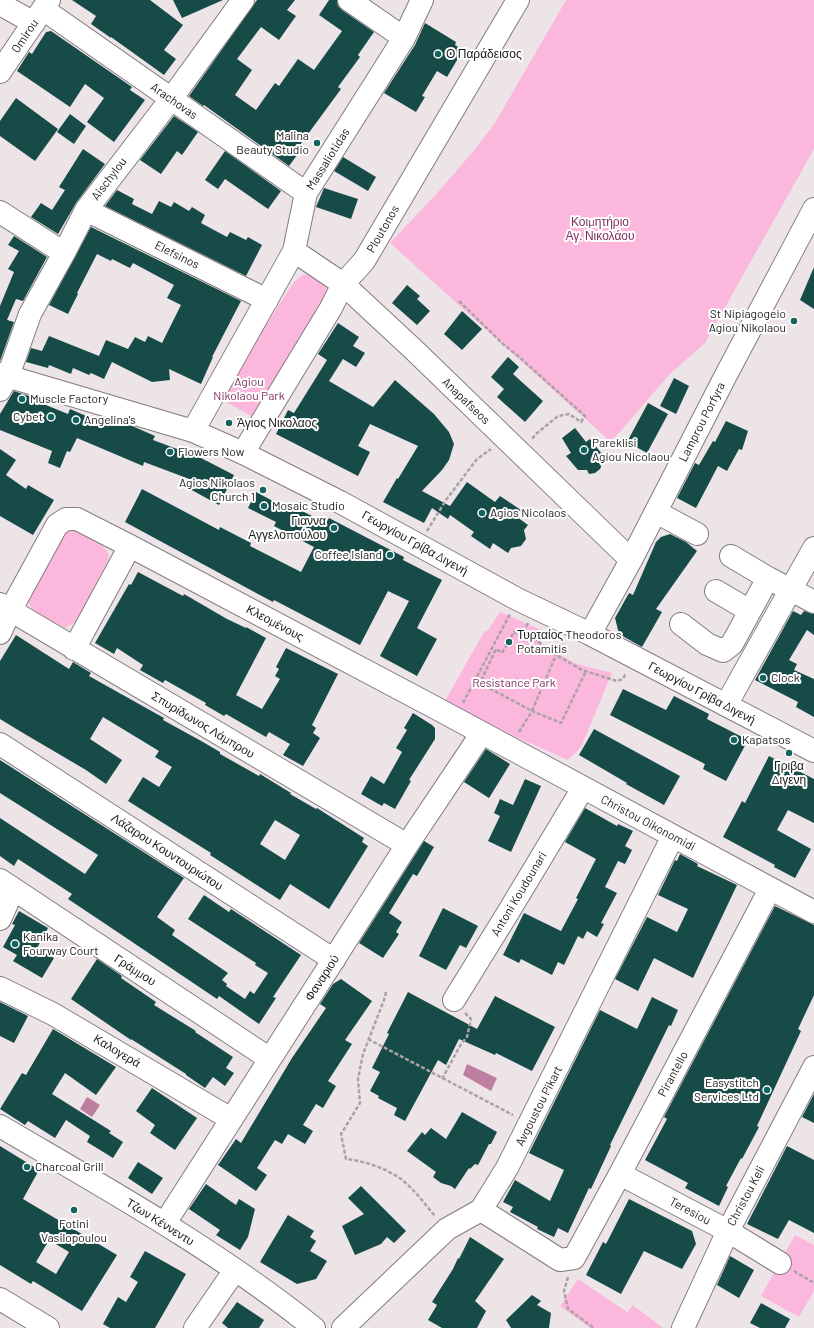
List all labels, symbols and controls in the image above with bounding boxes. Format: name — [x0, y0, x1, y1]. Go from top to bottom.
street label: Omirou — [8, 16, 42, 56]
place label: Ο Παράδεισος — [446, 47, 522, 61]
marker: Ο Παράδεισος — [433, 49, 443, 59]
street label: Arachovas — [148, 80, 200, 122]
street label: Massaliotidas — [303, 125, 353, 193]
place label: Malina Beauty Studio — [236, 129, 309, 157]
marker: Malina Beauty Studio — [312, 138, 322, 148]
street label: Aischylou — [88, 155, 130, 203]
street label: Ploutonos — [364, 203, 402, 255]
park label: Κοιμητήριο Αγ. Νικολάου — [565, 215, 635, 243]
street label: Elefsinos — [152, 238, 202, 272]
place label: St Nipiagogeio Agiou Nikolaou — [709, 307, 786, 335]
marker: St Nipiagogeio Agiou Nikolaou — [789, 316, 799, 326]
park label: Agiou Nikolaou Park — [213, 375, 285, 403]
street label: Anapafseos — [439, 375, 493, 427]
street label: Lamprou Porfyra — [676, 380, 728, 464]
place label: Muscle Factory — [30, 392, 108, 406]
marker: Muscle Factory — [17, 394, 27, 404]
place label: Cybet — [13, 410, 43, 424]
marker: Cybet — [46, 412, 56, 422]
place label: Angelina's — [84, 413, 136, 427]
marker: Angelina's — [71, 415, 81, 425]
place label: Άγιος Νικολαος — [237, 416, 317, 430]
marker: Άγιος Νικολαος — [224, 418, 234, 428]
place label: Pareklisi Agiou Nicolaou — [592, 436, 670, 464]
place label: Flowers Now — [178, 445, 244, 459]
marker: Pareklisi Agiou Nicolaou — [579, 445, 589, 455]
marker: Flowers Now — [165, 447, 175, 457]
place label: Agios Nikolaos Church 1 — [179, 476, 255, 504]
marker: Agios Nikolaos Church 1 — [258, 485, 268, 495]
place label: Mosaic Studio — [272, 499, 345, 513]
marker: Mosaic Studio — [259, 501, 269, 511]
place label: Agios Nicolaos — [490, 506, 566, 520]
street label: Γεωργίου Γρίβα Διγενή — [359, 508, 471, 578]
marker: Agios Nicolaos — [477, 508, 487, 518]
place label: Γιαννα Αγγελοπούλου — [248, 514, 326, 542]
marker: Γιαννα Αγγελοπούλου — [329, 523, 339, 533]
place label: Coffee Island — [314, 548, 382, 562]
marker: Coffee Island — [385, 550, 395, 560]
street label: Κλεομένους — [244, 602, 306, 644]
place label: Τυρταίος Theodoros Potamitis — [517, 628, 621, 656]
marker: Τυρταίος Theodoros Potamitis — [504, 637, 514, 647]
street label: Γεωργίου Γρίβα Διγενή — [646, 659, 758, 727]
place label: Clock — [771, 671, 800, 685]
marker: Clock — [758, 673, 768, 683]
park label: Resistance Park — [472, 676, 556, 690]
street label: Σπυρίδωνος Λάμπρου — [149, 689, 257, 761]
place label: Kapatsos — [742, 733, 791, 747]
marker: Kapatsos — [729, 735, 739, 745]
marker: Γριβα Διγενη — [784, 748, 794, 758]
place label: Γριβα Διγενη — [772, 759, 806, 787]
street label: Christou Oikonomidi — [598, 792, 698, 854]
street label: Λάζαρου Κουντουριώτου — [108, 810, 226, 894]
street label: Antoni Koudounari — [488, 849, 550, 939]
place label: Kanika Fourway Court — [23, 930, 99, 958]
marker: Kanika Fourway Court — [10, 939, 20, 949]
street label: Γράμμου — [111, 951, 159, 989]
street label: Φαναριού — [302, 952, 342, 1004]
street label: Καλογερά — [91, 1031, 143, 1071]
street label: Pirantello — [655, 1049, 691, 1099]
street label: Avgoustou Pikart — [513, 1063, 565, 1149]
place label: Easystitch Services Ltd — [694, 1076, 759, 1104]
marker: Easystitch Services Ltd — [762, 1085, 772, 1095]
place label: Charcoal Grill — [35, 1160, 104, 1174]
marker: Charcoal Grill — [22, 1162, 32, 1172]
street label: Christou Keli — [724, 1164, 768, 1228]
street label: Teresiou — [667, 1194, 713, 1228]
street label: Τζων Κέννεντυ — [123, 1195, 197, 1249]
marker: Fotini Vasilopoulou — [69, 1205, 79, 1215]
place label: Fotini Vasilopoulou — [41, 1217, 107, 1245]

